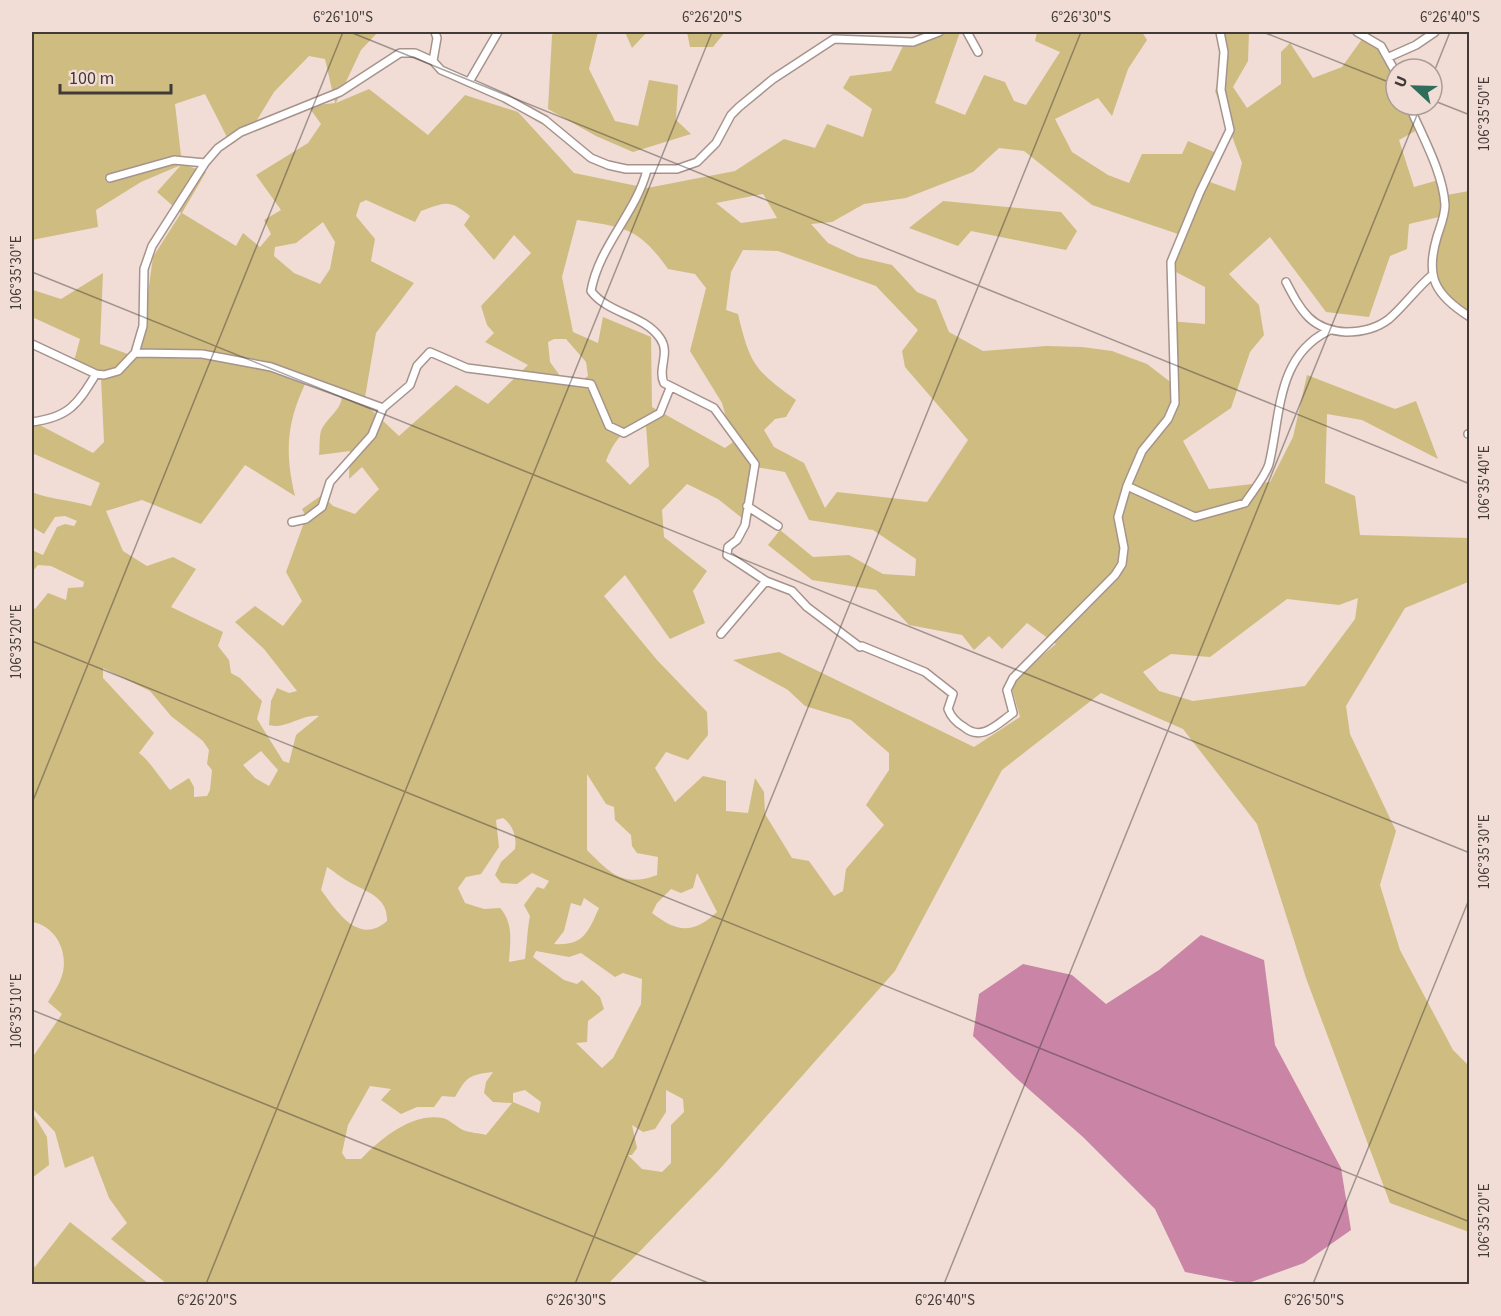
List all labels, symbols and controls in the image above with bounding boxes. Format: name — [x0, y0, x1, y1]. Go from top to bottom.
text: 6°26'10"S — [313, 7, 373, 28]
text: 6°26'20"S — [682, 7, 742, 28]
text: 6°26'30"S — [1051, 7, 1111, 28]
text: 6°26'40"S — [1420, 7, 1480, 28]
scale bar — [60, 57, 171, 95]
north arrow — [1384, 57, 1444, 117]
text: 100 m — [69, 66, 114, 91]
text: U — [1389, 73, 1413, 91]
text: 106°35'50"E — [1474, 76, 1495, 152]
text: 106°35'30"E — [6, 235, 27, 311]
text: 106°35'40"E — [1474, 445, 1495, 521]
text: 106°35'20"E — [6, 604, 27, 680]
text: 106°35'30"E — [1474, 814, 1495, 890]
text: 106°35'10"E — [6, 973, 27, 1049]
text: 106°35'20"E — [1474, 1183, 1495, 1259]
text: 6°26'20"S — [177, 1290, 237, 1311]
text: 6°26'30"S — [546, 1290, 606, 1311]
text: 6°26'40"S — [915, 1290, 975, 1311]
text: 6°26'50"S — [1284, 1290, 1344, 1311]

